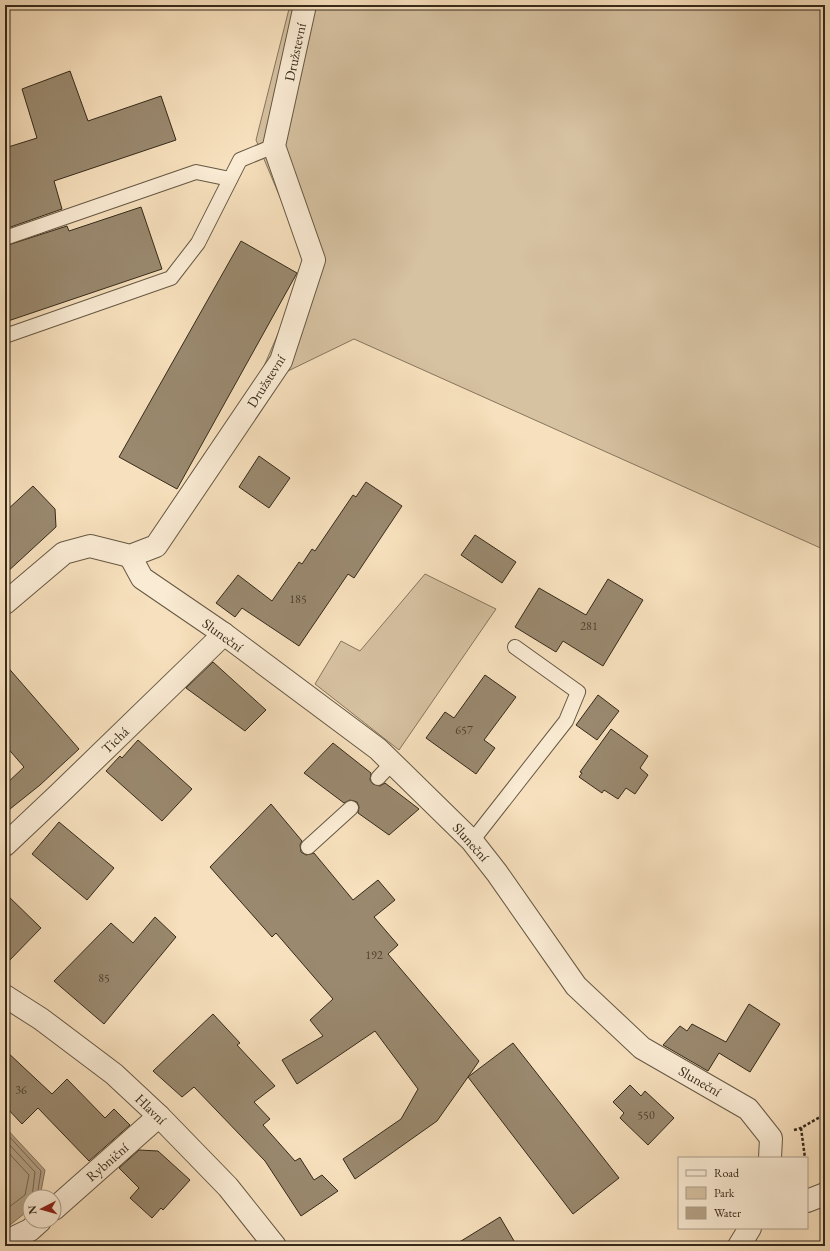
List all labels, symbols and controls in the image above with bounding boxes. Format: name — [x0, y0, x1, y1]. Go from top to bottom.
street label: Družstevní — [280, 21, 310, 83]
street label: Družstevní — [243, 351, 290, 411]
house number: 185 — [289, 591, 307, 607]
street label: Sluneční — [199, 614, 247, 656]
house number: 281 — [580, 618, 598, 634]
street label: Tichá — [97, 722, 133, 757]
house number: 657 — [455, 722, 473, 738]
street label: Sluneční — [449, 819, 494, 866]
house number: 192 — [365, 947, 383, 963]
house number: 85 — [98, 970, 110, 986]
street label: Sluneční — [675, 1062, 725, 1101]
house number: 36 — [15, 1082, 27, 1098]
street label: Hlavní — [131, 1090, 171, 1129]
house number: 550 — [637, 1107, 655, 1123]
street label: Rybniční — [82, 1138, 132, 1185]
legend — [678, 1157, 808, 1229]
text: Road — [714, 1165, 740, 1181]
text: Park — [714, 1185, 735, 1201]
north arrow — [22, 1189, 62, 1229]
text: N — [25, 1205, 39, 1215]
text: Water — [714, 1205, 741, 1221]

